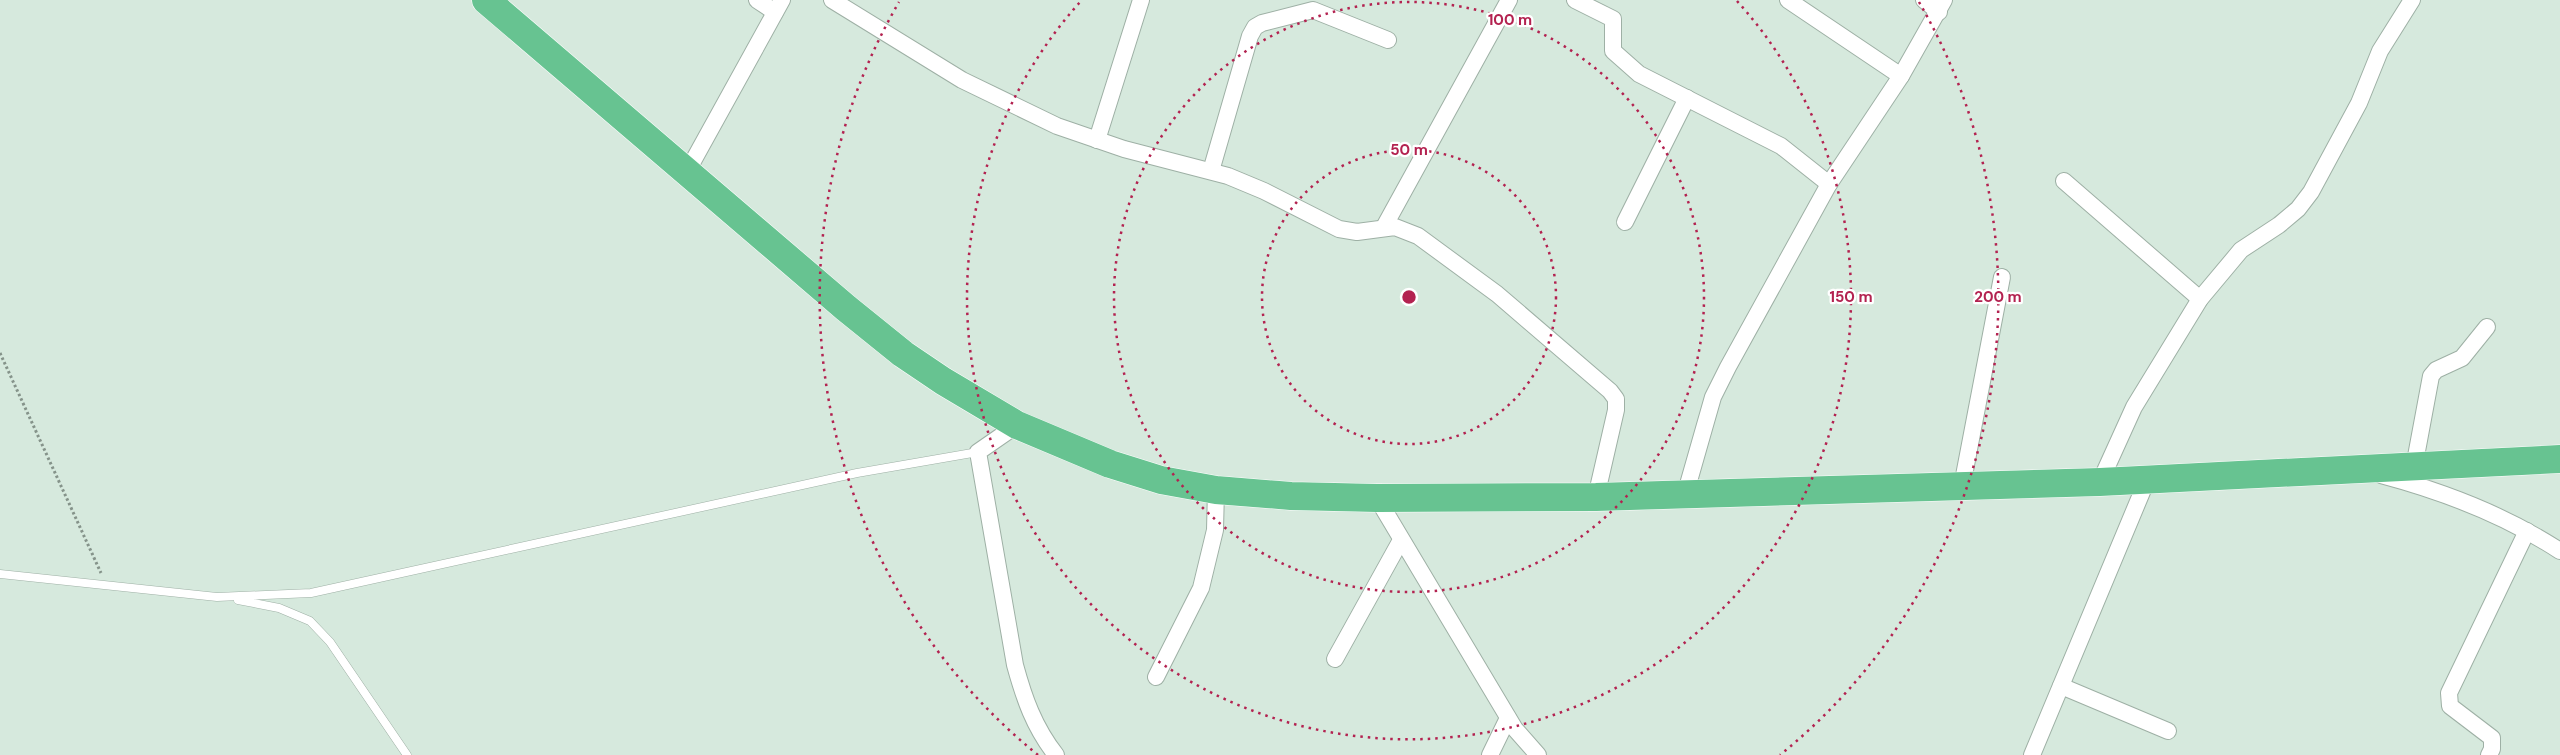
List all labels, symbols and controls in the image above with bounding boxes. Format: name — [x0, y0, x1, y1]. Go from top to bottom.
text: 100 m — [1488, 10, 1532, 30]
text: 50 m — [1390, 140, 1428, 160]
text: 150 m — [1830, 287, 1873, 307]
text: 200 m — [1974, 287, 2022, 307]
centre of rings — [1400, 288, 1418, 306]

